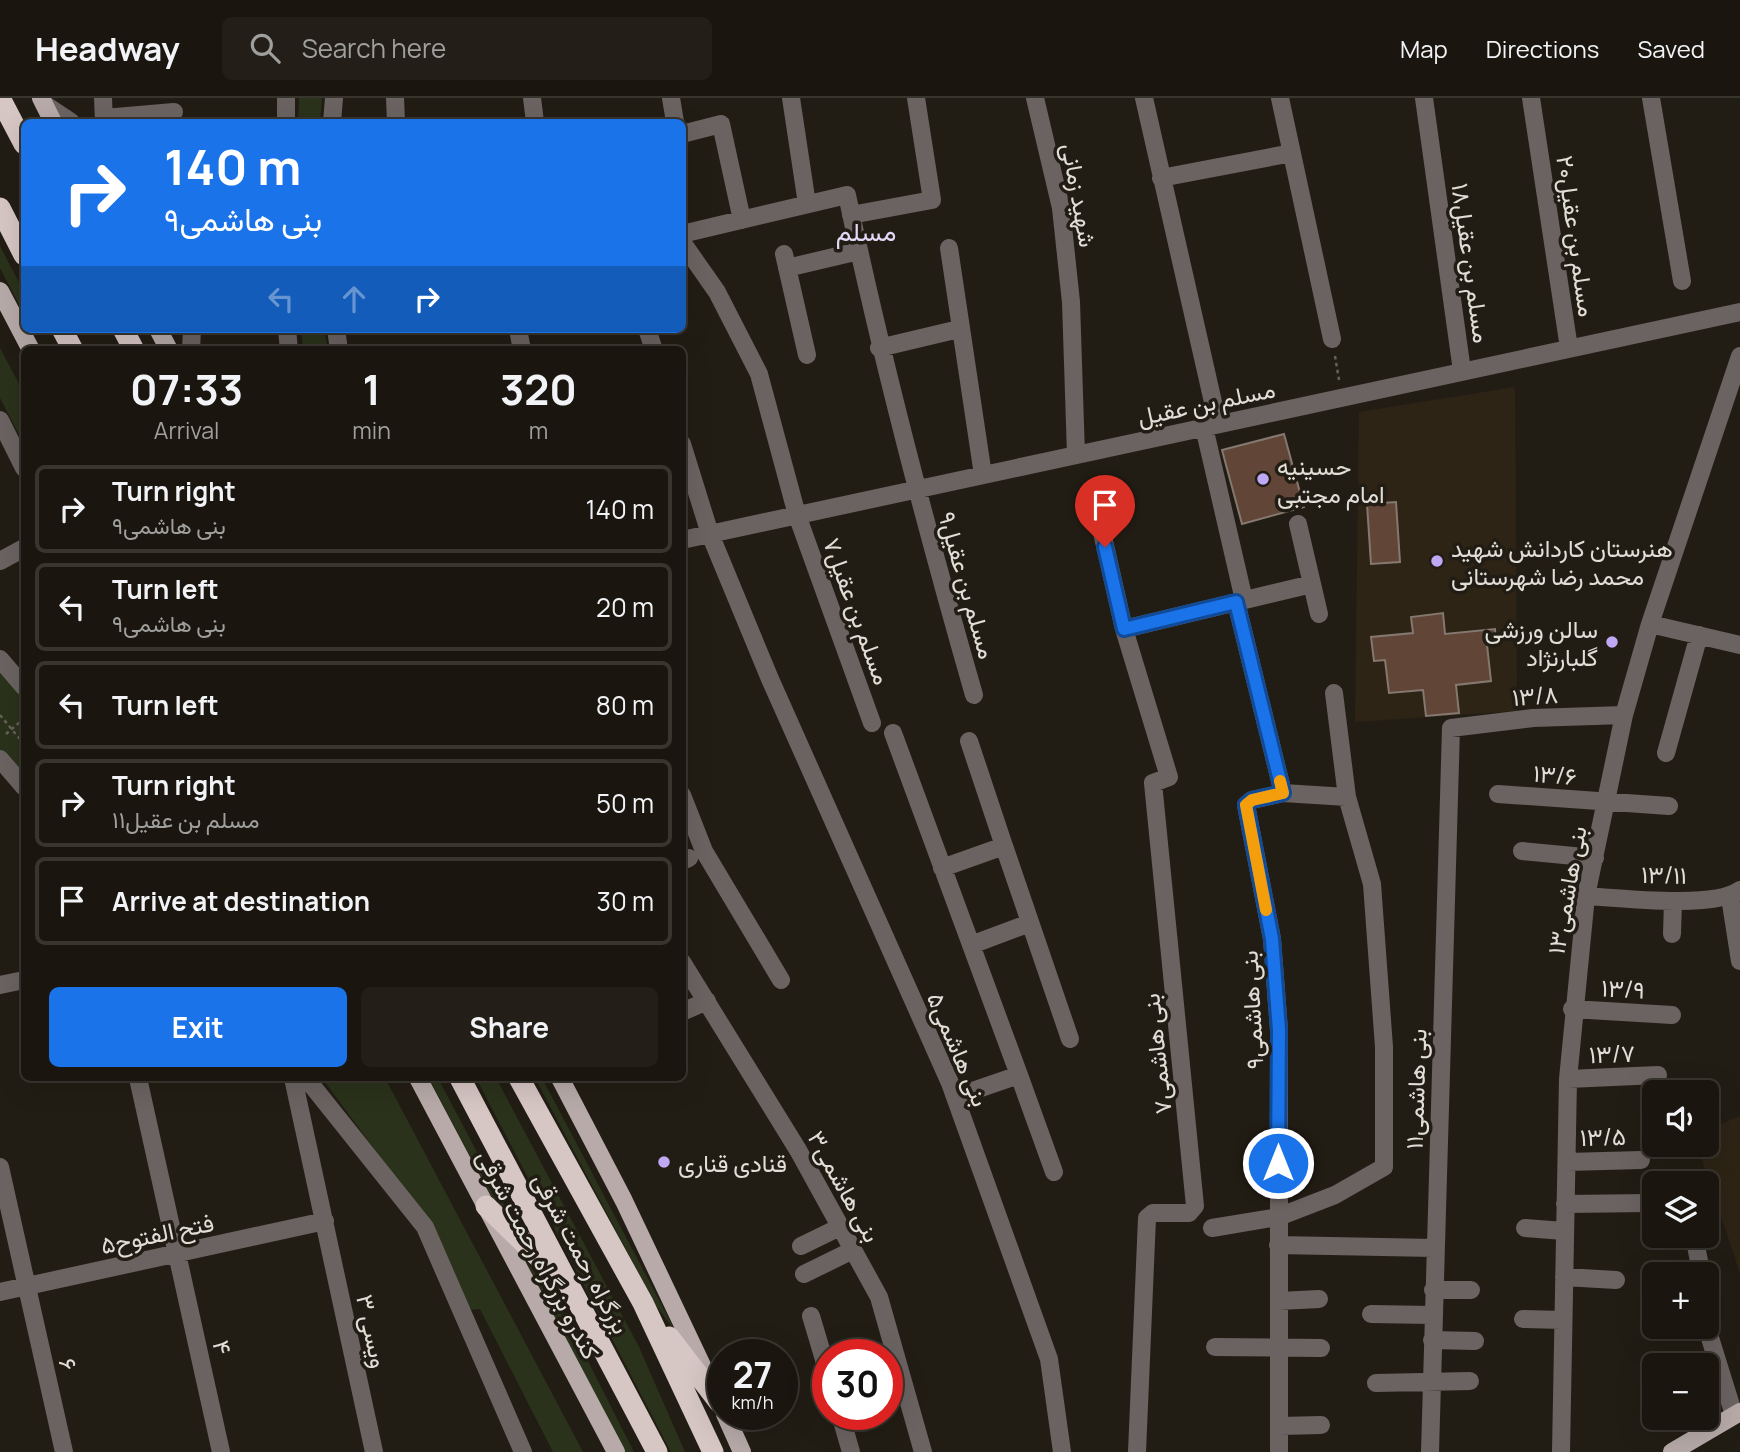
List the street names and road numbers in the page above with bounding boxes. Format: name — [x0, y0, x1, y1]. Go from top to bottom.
street label: شهید زمانی — [1055, 140, 1105, 250]
street label: مسلم بن عقیل۲۰ — [1548, 153, 1605, 319]
street label: مسلم بن عقیل۱۸ — [1443, 181, 1500, 345]
street label: مسلم بن عقیل — [1134, 371, 1278, 434]
street label: مسلم بن عقیل۹ — [930, 508, 1005, 663]
street label: مسلم بن عقیل۷ — [815, 533, 900, 689]
street label: ۱۳/۸ — [1511, 677, 1559, 713]
street label: ۱۳/۶ — [1532, 756, 1578, 792]
street label: بنی هاشمی۱۳ — [1538, 823, 1594, 957]
street label: ۱۳/۱۱ — [1641, 857, 1687, 891]
street label: بنی هاشمی۹ — [1231, 950, 1271, 1070]
street label: ۱۳/۹ — [1600, 970, 1646, 1006]
street label: بنی هاشمی۵ — [920, 987, 998, 1111]
street label: بنی هاشمی۷ — [1133, 992, 1179, 1116]
street label: بنی هاشمی۱۱ — [1396, 1028, 1434, 1150]
street label: ۱۳/۷ — [1588, 1036, 1636, 1070]
street label: ۱۳/۵ — [1580, 1119, 1626, 1153]
street label: بنی هاشمی۳ — [801, 1124, 889, 1248]
street label: کندرو بزرگراه رحمت شرقی — [470, 1143, 608, 1365]
street label: بزرگراه رحمت شرقی — [526, 1167, 638, 1339]
street label: فتح الفتوح۵ — [97, 1205, 217, 1263]
street label: ویسی ۳ — [349, 1291, 397, 1371]
street label: ۴ — [205, 1337, 241, 1357]
street label: ۶ — [52, 1355, 86, 1373]

